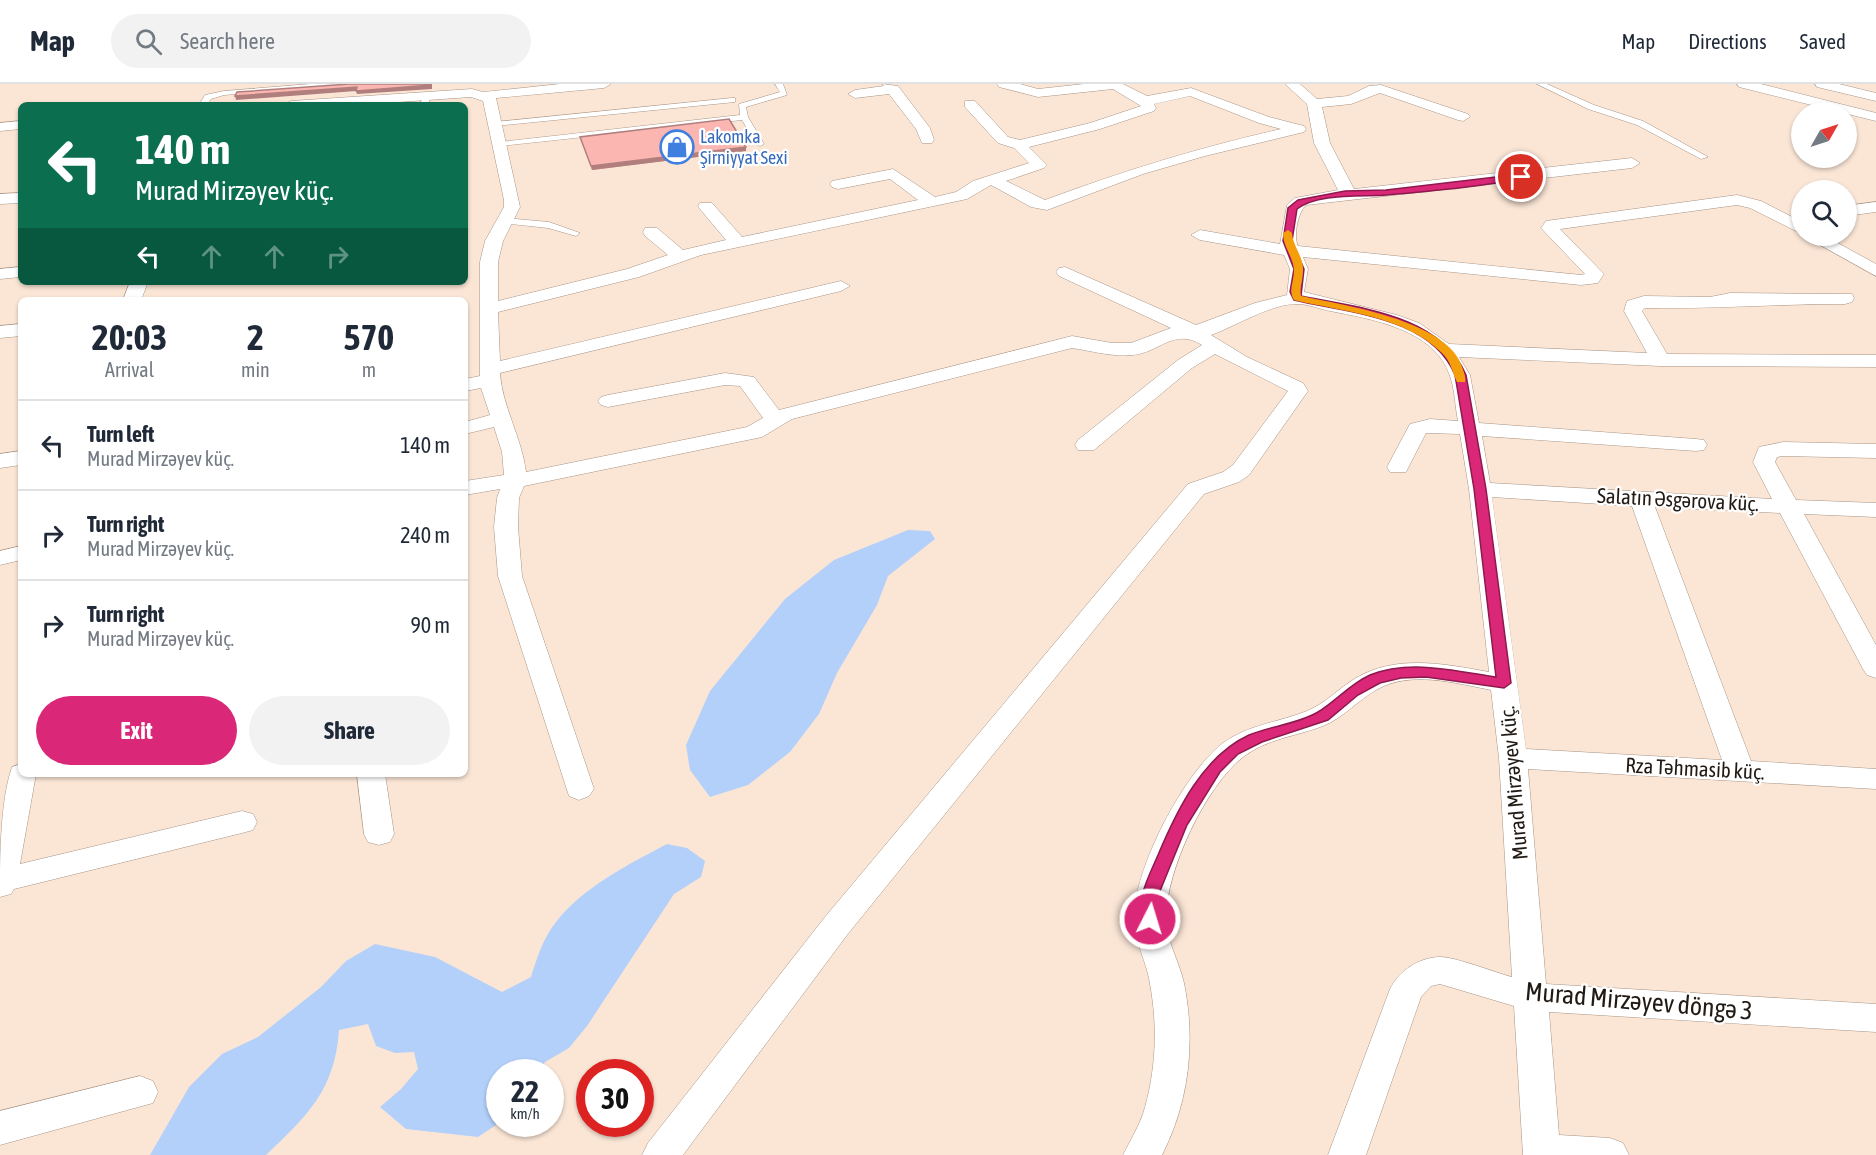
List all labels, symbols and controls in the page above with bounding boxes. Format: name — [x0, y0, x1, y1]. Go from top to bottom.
search box — [111, 14, 531, 68]
text: Map — [30, 25, 75, 57]
icon: search — [132, 25, 165, 58]
text: Search here — [180, 28, 275, 54]
text: Map — [1621, 29, 1655, 53]
text: Directions — [1688, 29, 1767, 53]
text: Saved — [1800, 29, 1846, 53]
north arrow — [1791, 102, 1857, 168]
map controls — [1791, 102, 1857, 246]
text: 140 m — [135, 125, 230, 173]
icon: left — [36, 126, 114, 204]
place label: Lakomka Şirniyyat Sexi — [700, 126, 788, 168]
shop icon: Lakomka Şirniyyat Sexi — [659, 129, 695, 165]
pin — [1495, 151, 1546, 202]
icon: arrive — [1504, 160, 1537, 193]
text: Murad Mirzəyev küç. — [135, 175, 334, 206]
button: search — [1791, 180, 1857, 246]
icon: left — [132, 240, 165, 273]
icon: ahead — [195, 240, 228, 273]
icon: ahead — [258, 240, 291, 273]
icon: right — [321, 240, 354, 273]
text: 20:03 — [92, 316, 167, 358]
text: 2 — [247, 316, 264, 358]
text: 570 — [343, 316, 394, 358]
text: Arrival — [105, 358, 154, 381]
text: min — [241, 358, 270, 381]
text: m — [362, 358, 376, 381]
text: Turn left — [87, 421, 154, 447]
icon: left — [36, 429, 69, 462]
text: 140 m — [400, 432, 450, 458]
text: Murad Mirzəyev küç. — [87, 447, 234, 470]
street label: Salatın Əsgərova küç. — [1596, 483, 1760, 515]
text: Turn right — [87, 511, 164, 537]
icon: right — [36, 519, 69, 552]
text: 240 m — [400, 522, 450, 548]
text: Murad Mirzəyev küç. — [87, 537, 234, 560]
text: Turn right — [87, 601, 164, 627]
icon: right — [36, 609, 69, 642]
text: 90 m — [410, 612, 450, 638]
text: Murad Mirzəyev küç. — [87, 627, 234, 650]
button: Exit — [36, 696, 237, 765]
button: Share — [249, 696, 450, 765]
street label: Murad Mirzəyev küç. — [1494, 705, 1532, 861]
street label: Rza Təhmasib küç. — [1625, 752, 1765, 784]
position arrow — [1118, 887, 1182, 951]
street label: Murad Mirzəyev döngə 3 — [1524, 976, 1754, 1026]
speed limit sign: 30 — [576, 1059, 654, 1137]
text: 22 — [511, 1074, 539, 1108]
text: km/h — [510, 1105, 540, 1122]

